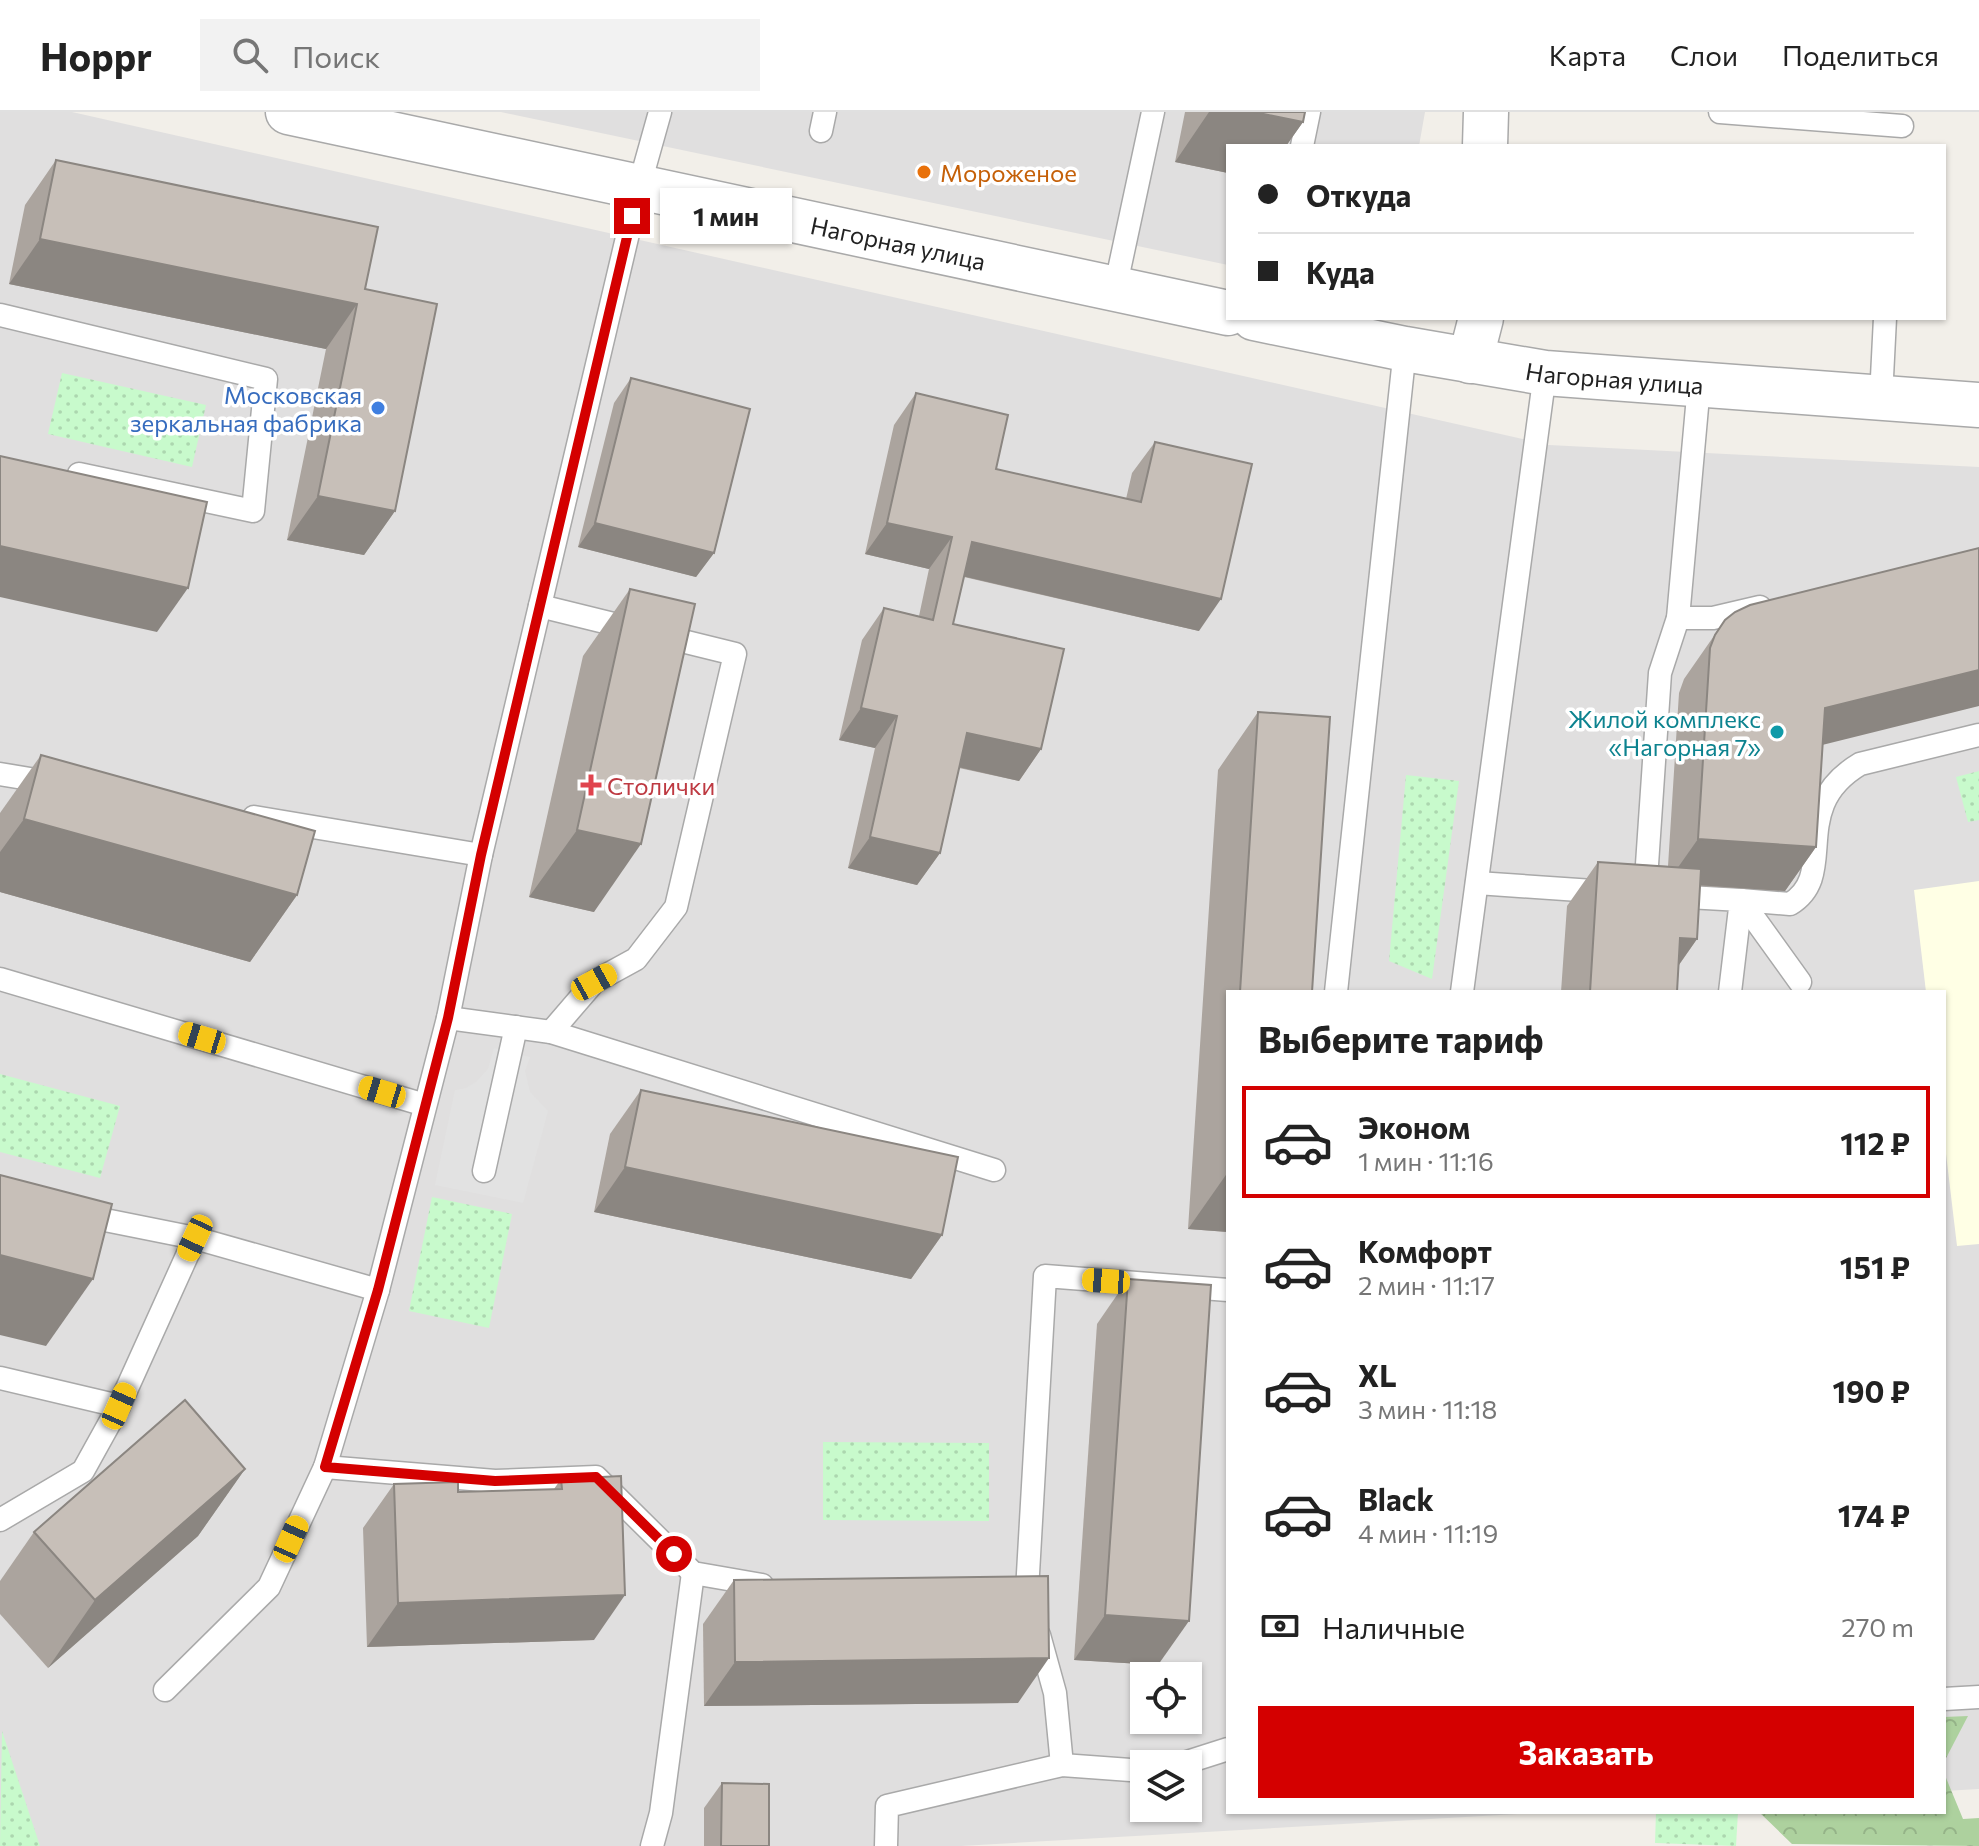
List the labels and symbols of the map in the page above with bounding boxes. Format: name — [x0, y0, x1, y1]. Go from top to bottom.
place label: Мороженое — [940, 158, 1077, 187]
marker: Мороженое — [915, 163, 933, 181]
callout: 1 мин — [660, 188, 792, 244]
route end — [614, 198, 650, 234]
street label: Нагорная улица — [808, 210, 988, 275]
street label: Нагорная улица — [1524, 355, 1705, 399]
place label: Московская зеркальная фабрика — [130, 380, 362, 437]
marker: Московская зеркальная фабрика — [369, 399, 387, 417]
place label: Жилой комплекс «Нагорная 7» — [1568, 704, 1761, 761]
marker: Жилой комплекс «Нагорная 7» — [1768, 723, 1786, 741]
place label: Столички — [607, 771, 715, 800]
marker: Столички — [582, 776, 600, 794]
car — [567, 960, 621, 1004]
car — [176, 1020, 228, 1056]
car — [356, 1074, 408, 1110]
car — [174, 1211, 216, 1265]
car — [1081, 1267, 1131, 1295]
car — [98, 1379, 140, 1433]
car — [270, 1512, 312, 1566]
route start — [656, 1536, 692, 1572]

